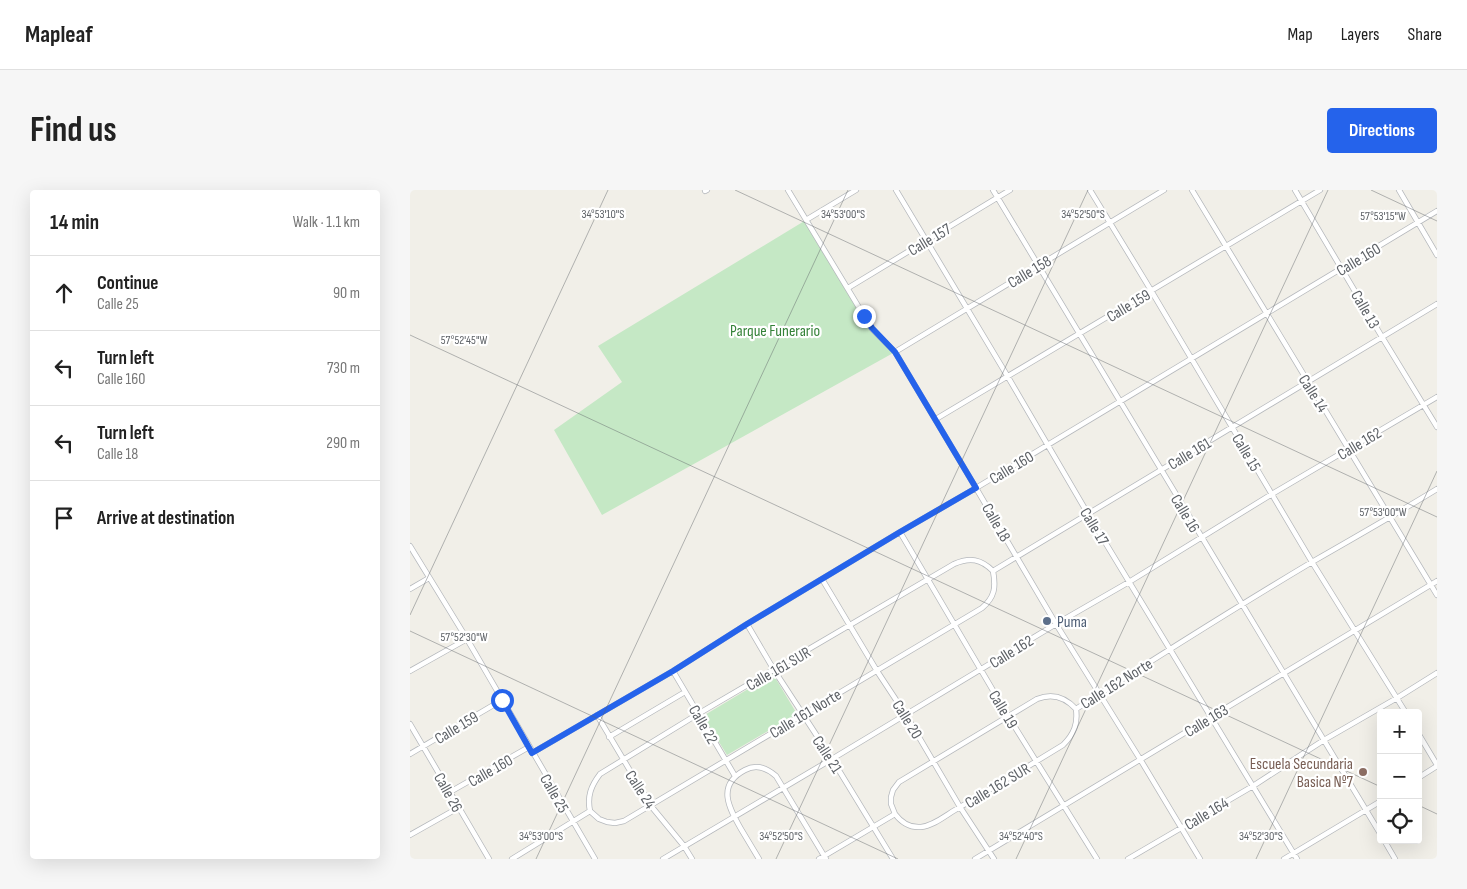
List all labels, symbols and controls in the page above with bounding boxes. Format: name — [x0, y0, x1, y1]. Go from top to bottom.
text: Mapleaf — [25, 20, 93, 49]
text: Map — [1288, 24, 1313, 45]
text: Layers — [1341, 24, 1380, 45]
text: Share — [1408, 24, 1442, 45]
button: Directions — [1327, 108, 1437, 153]
text: Find us — [30, 109, 117, 152]
text: 34°53'10"S — [581, 207, 625, 222]
text: 34°53'00"S — [821, 207, 865, 222]
text: 34°52'50"S — [1061, 207, 1105, 222]
text: 57°53'15"W — [1360, 209, 1406, 224]
text: 14 min — [50, 210, 99, 235]
text: Walk · 1.1 km — [293, 213, 360, 232]
street label: Calle 157 — [905, 220, 955, 261]
street label: Calle 160 — [1333, 240, 1384, 281]
street label: Calle 158 — [1004, 252, 1055, 293]
text: Continue — [97, 272, 158, 295]
icon: ahead — [50, 279, 78, 307]
text: 90 m — [333, 284, 360, 303]
street label: Calle 159 — [1103, 286, 1154, 327]
street label: Calle 13 — [1346, 287, 1383, 332]
text: Calle 25 — [97, 295, 139, 314]
route end — [853, 305, 876, 328]
park label: Parque Funerario — [730, 322, 820, 341]
text: 57°52'45"W — [441, 333, 487, 348]
text: Turn left — [97, 347, 154, 370]
icon: left — [50, 354, 78, 382]
text: 730 m — [327, 359, 360, 378]
text: Calle 160 — [97, 370, 145, 389]
street label: Calle 14 — [1294, 371, 1332, 416]
text: Turn left — [97, 422, 154, 445]
street label: Calle 162 — [1334, 424, 1385, 465]
icon: left — [50, 429, 78, 457]
street label: Calle 15 — [1227, 430, 1264, 475]
text: 290 m — [326, 434, 360, 453]
street label: Calle 161 — [1165, 434, 1215, 474]
text: Calle 18 — [97, 445, 138, 464]
street label: Calle 160 — [986, 448, 1037, 489]
street label: Calle 16 — [1166, 491, 1203, 536]
street label: Calle 18 — [977, 500, 1014, 545]
icon: arrive — [50, 504, 78, 532]
street label: Calle 17 — [1075, 505, 1113, 550]
text: 57°53'00"W — [1359, 505, 1407, 520]
text: Arrive at destination — [97, 507, 235, 530]
place label: Puma — [1057, 613, 1087, 632]
marker: Puma — [1041, 615, 1053, 627]
text: 57°52'30"W — [441, 630, 488, 645]
street label: Calle 162 — [986, 632, 1037, 673]
street label: Calle 161 SUR — [743, 643, 814, 695]
street label: Calle 162 Norte — [1077, 655, 1156, 714]
street label: Calle 161 Norte — [767, 686, 845, 743]
street label: Calle 19 — [984, 687, 1021, 732]
route start — [491, 689, 514, 712]
street label: Calle 20 — [887, 697, 926, 743]
street label: Calle 163 — [1181, 701, 1232, 742]
street label: Calle 22 — [684, 702, 721, 748]
street label: Calle 159 — [431, 708, 482, 749]
map controls — [1377, 709, 1422, 844]
button: + — [1377, 709, 1422, 754]
street label: Calle 21 — [808, 733, 846, 777]
street label: Calle 160 — [465, 751, 516, 792]
button: − — [1377, 754, 1422, 799]
place label: Escuela Secundaria Basica Nº7 — [1250, 755, 1354, 792]
street label: Calle 162 SUR — [962, 759, 1034, 813]
marker: Escuela Secundaria Basica Nº7 — [1357, 766, 1369, 778]
street label: Calle 24 — [620, 767, 659, 813]
street label: Calle 26 — [429, 770, 466, 816]
street label: Calle 25 — [535, 771, 572, 817]
street label: Calle 164 — [1181, 794, 1233, 835]
button: locate — [1377, 799, 1422, 844]
text: 34°53'00"S — [519, 829, 563, 844]
text: 34°52'50"S — [759, 829, 803, 844]
text: 34°52'40"S — [999, 829, 1043, 844]
text: 34°52'30"S — [1239, 829, 1283, 844]

